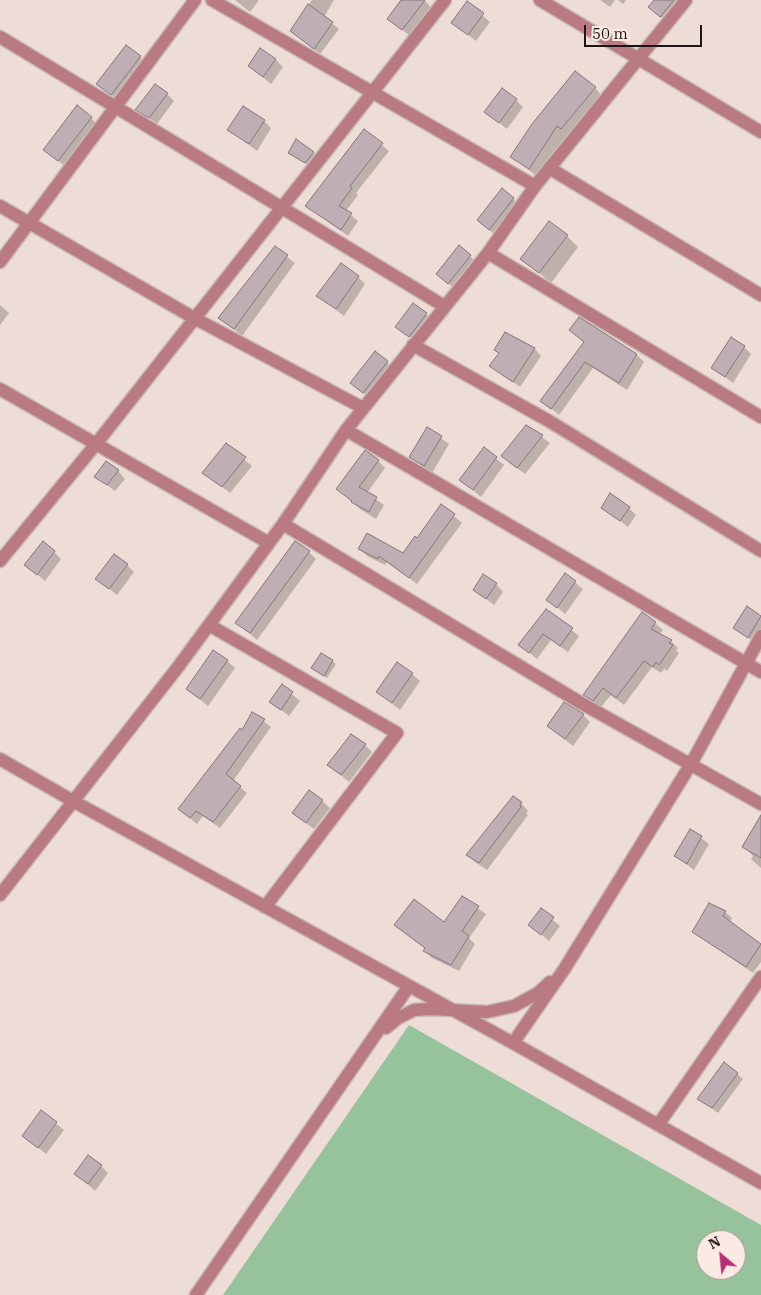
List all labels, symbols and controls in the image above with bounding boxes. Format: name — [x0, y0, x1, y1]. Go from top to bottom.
scale bar — [586, 15, 704, 47]
text: 50 m — [592, 24, 628, 43]
north arrow — [696, 1230, 746, 1280]
text: N — [705, 1232, 724, 1253]

